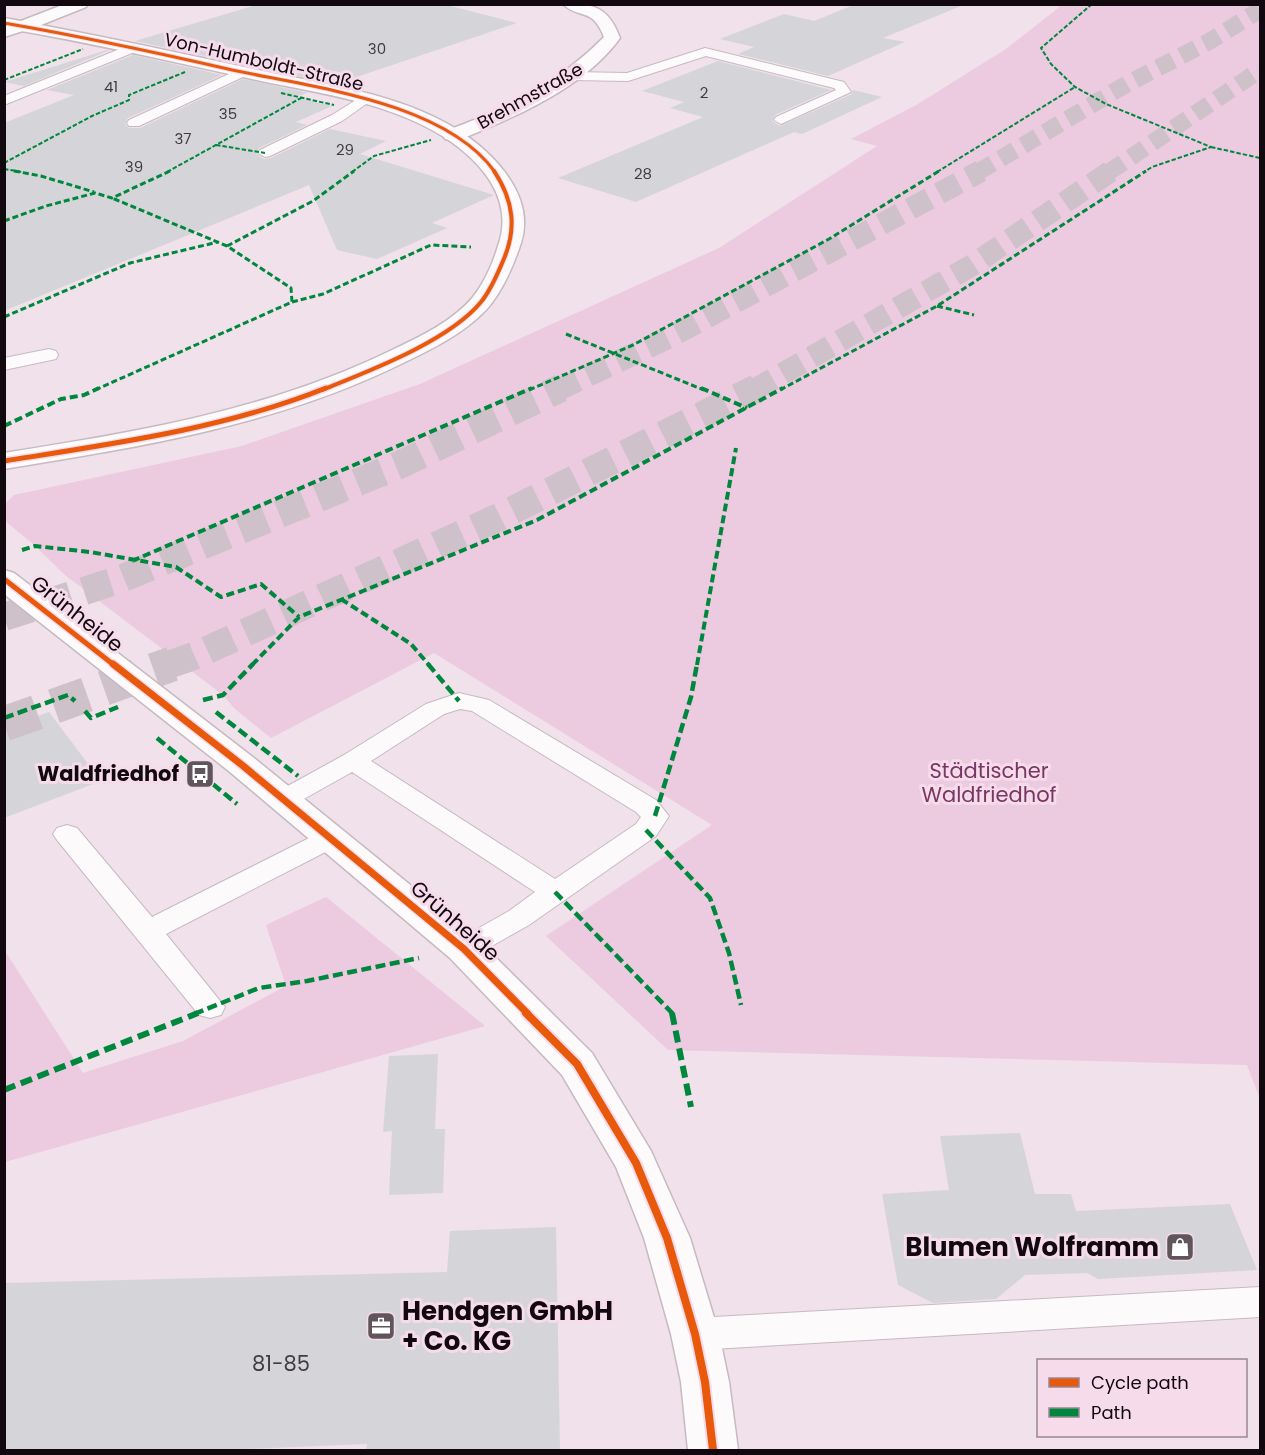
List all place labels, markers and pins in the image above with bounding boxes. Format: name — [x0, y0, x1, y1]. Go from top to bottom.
bus stop icon: Waldfriedhof — [184, 758, 216, 790]
place label: Waldfriedhof — [37, 759, 179, 788]
place label: Blumen Wolframm — [905, 1229, 1159, 1265]
shop icon: Blumen Wolframm — [1164, 1231, 1196, 1263]
place label: Hendgen GmbH + Co. KG — [402, 1293, 613, 1359]
office icon: Hendgen GmbH + Co. KG — [365, 1310, 397, 1342]

